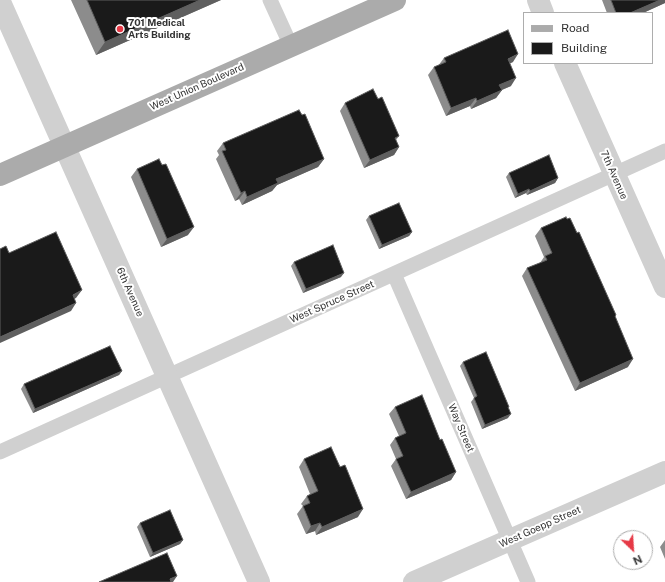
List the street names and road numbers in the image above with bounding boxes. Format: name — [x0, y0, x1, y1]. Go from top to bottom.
street label: West Union Boulevard — [148, 61, 246, 113]
street label: 7th Avenue — [598, 149, 630, 201]
street label: 6th Avenue — [114, 266, 146, 318]
street label: West Spruce Street — [288, 278, 376, 326]
street label: Way Street — [445, 402, 477, 454]
street label: West Goepp Street — [497, 504, 583, 550]

